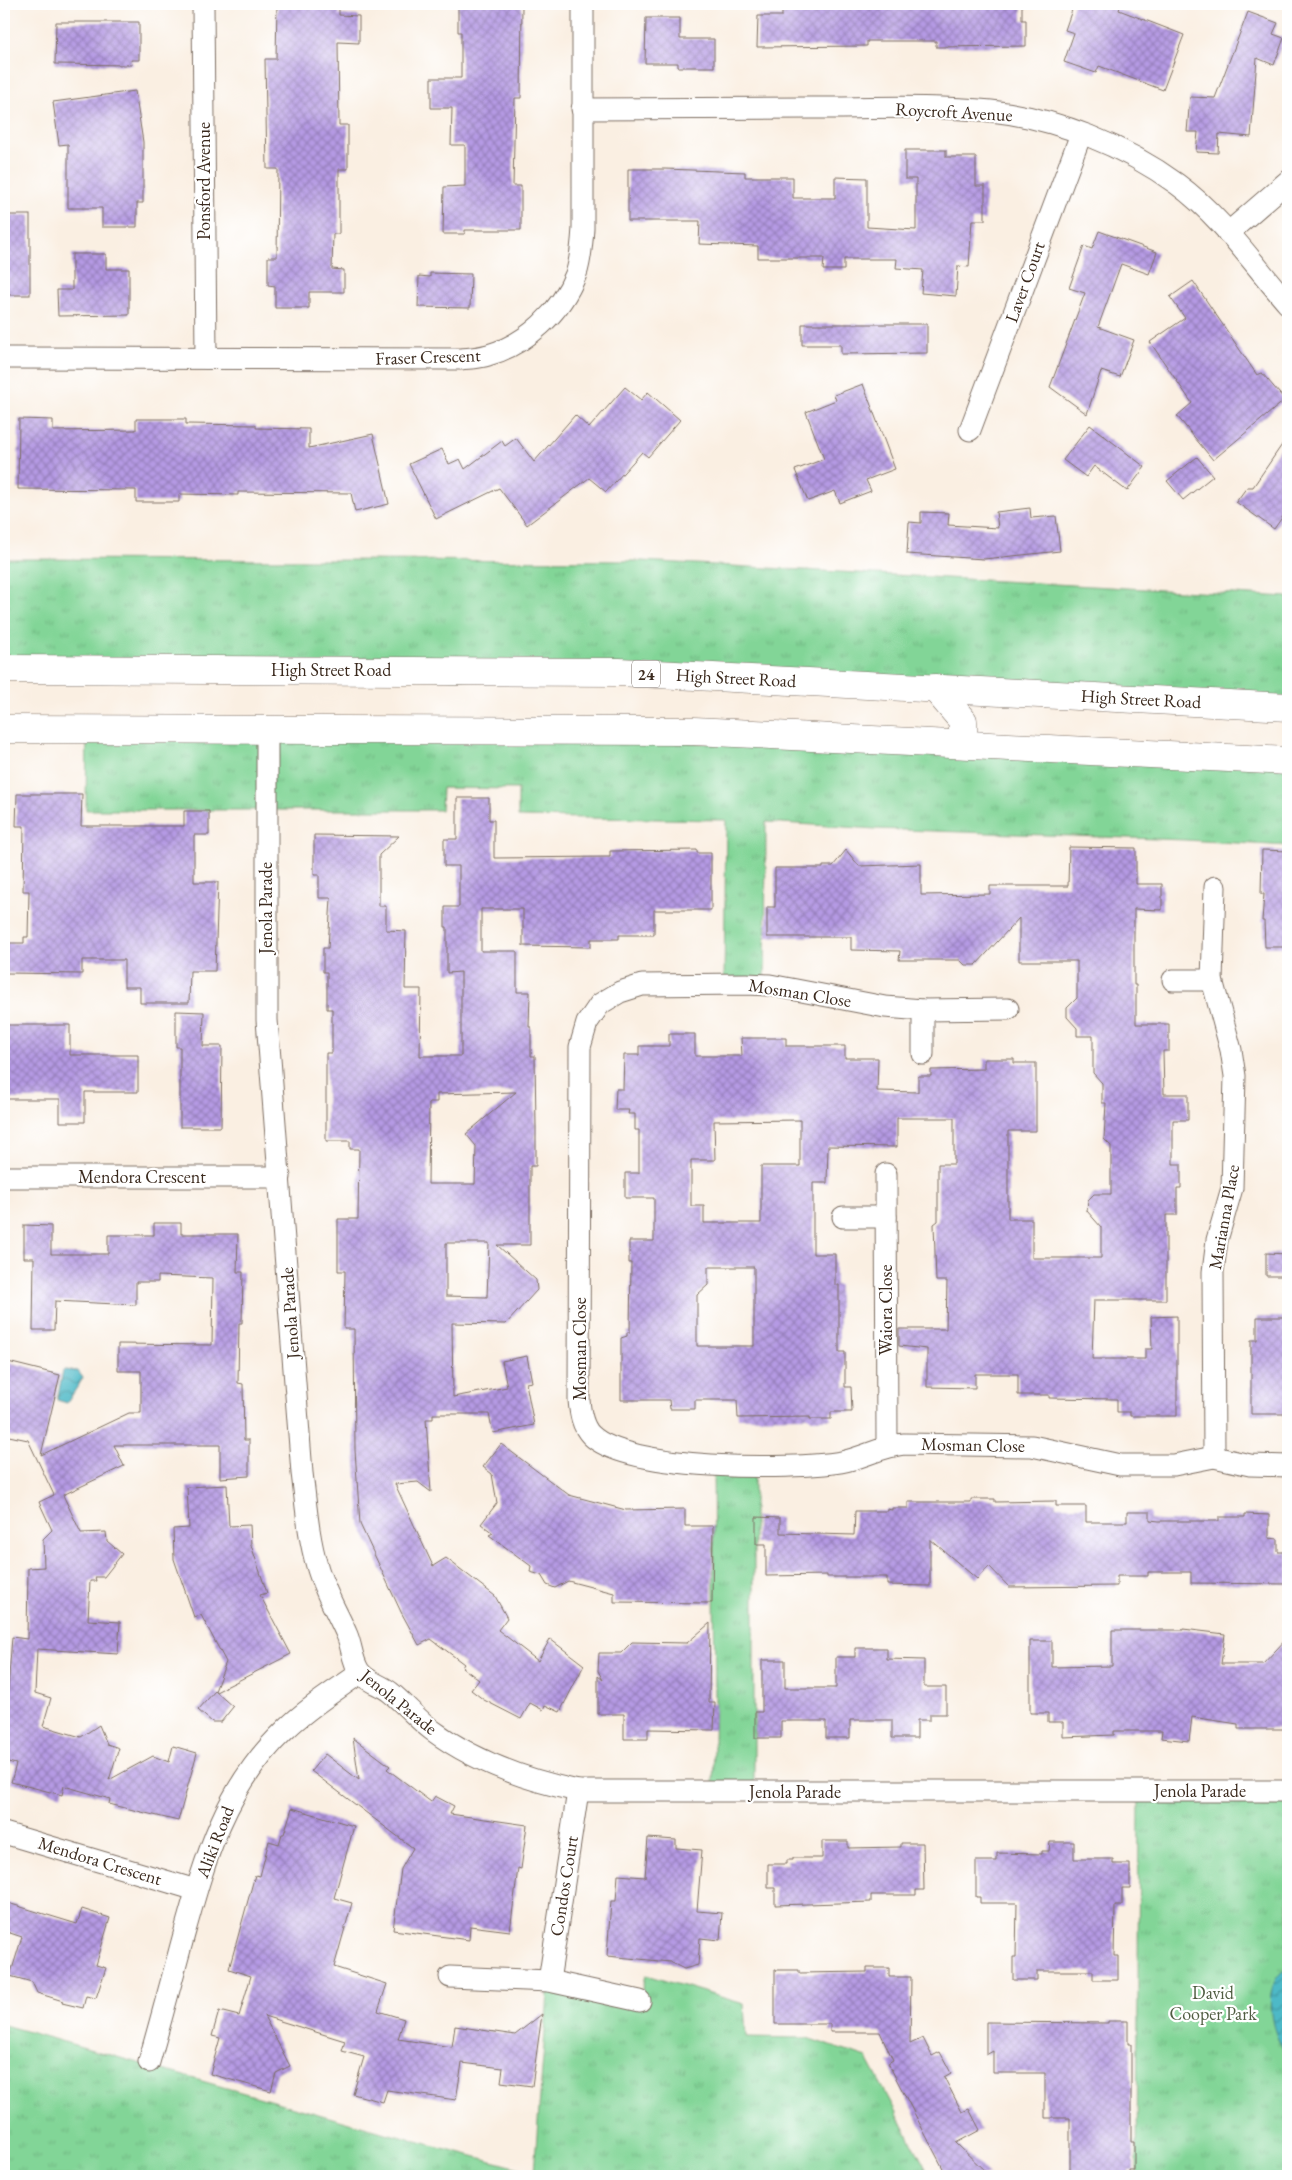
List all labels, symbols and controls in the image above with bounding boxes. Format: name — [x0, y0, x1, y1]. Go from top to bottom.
street label: Roycroft Avenue — [895, 97, 1013, 126]
street label: Ponsford Avenue — [192, 122, 215, 240]
street label: Laver Court — [999, 238, 1050, 325]
street label: Fraser Crescent — [375, 343, 482, 370]
street label: High Street Road — [271, 658, 392, 681]
road number: 24 — [632, 661, 660, 688]
street label: High Street Road — [675, 663, 798, 692]
street label: High Street Road — [1080, 684, 1203, 713]
street label: Jenola Parade — [254, 862, 277, 956]
street label: Mosman Close — [747, 973, 853, 1012]
street label: Marianna Place — [1203, 1163, 1244, 1271]
street label: Mendora Crescent — [78, 1165, 206, 1188]
street label: Waiora Close — [874, 1265, 897, 1355]
street label: Jenola Parade — [275, 1266, 304, 1362]
street label: Mosman Close — [568, 1297, 591, 1401]
street label: Mosman Close — [921, 1432, 1025, 1457]
street label: Jenola Parade — [355, 1662, 442, 1739]
street label: Jenola Parade — [1152, 1779, 1246, 1802]
street label: Jenola Parade — [747, 1780, 841, 1803]
street label: Aliki Road — [190, 1802, 239, 1882]
street label: Mendora Crescent — [36, 1831, 165, 1890]
street label: Condos Court — [544, 1834, 583, 1938]
park label: David Cooper Park — [1169, 1981, 1257, 2025]

